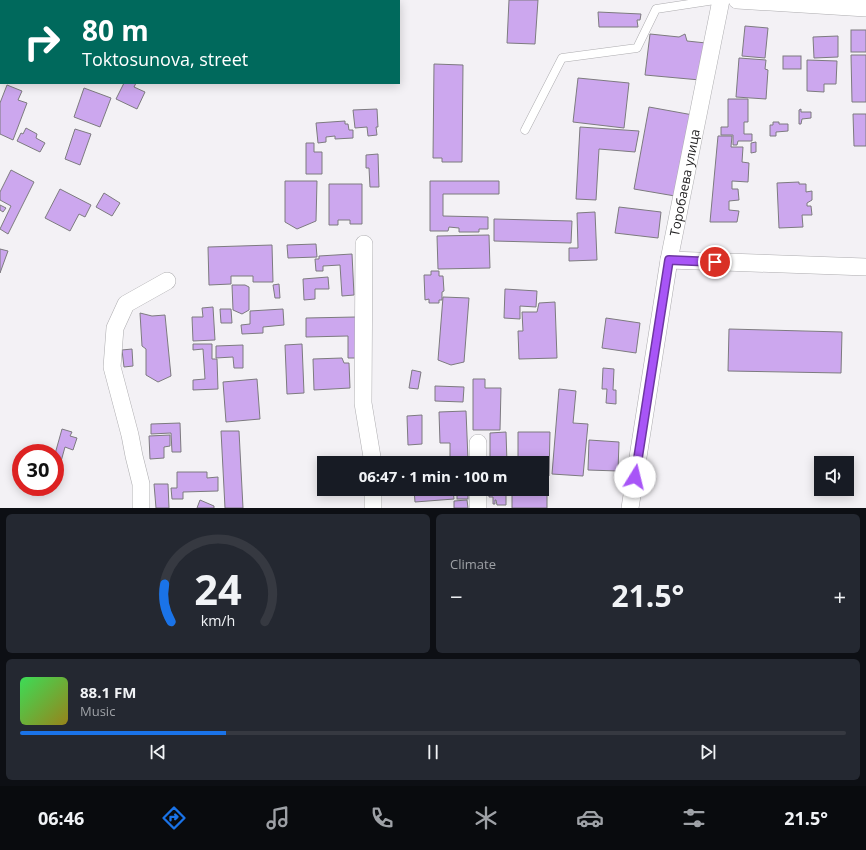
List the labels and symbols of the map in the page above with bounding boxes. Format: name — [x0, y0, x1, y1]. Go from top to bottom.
street label: Торобаева улица — [665, 127, 704, 238]
pin — [698, 245, 732, 279]
speed limit sign: 30 — [12, 444, 64, 496]
position arrow — [614, 456, 656, 498]

